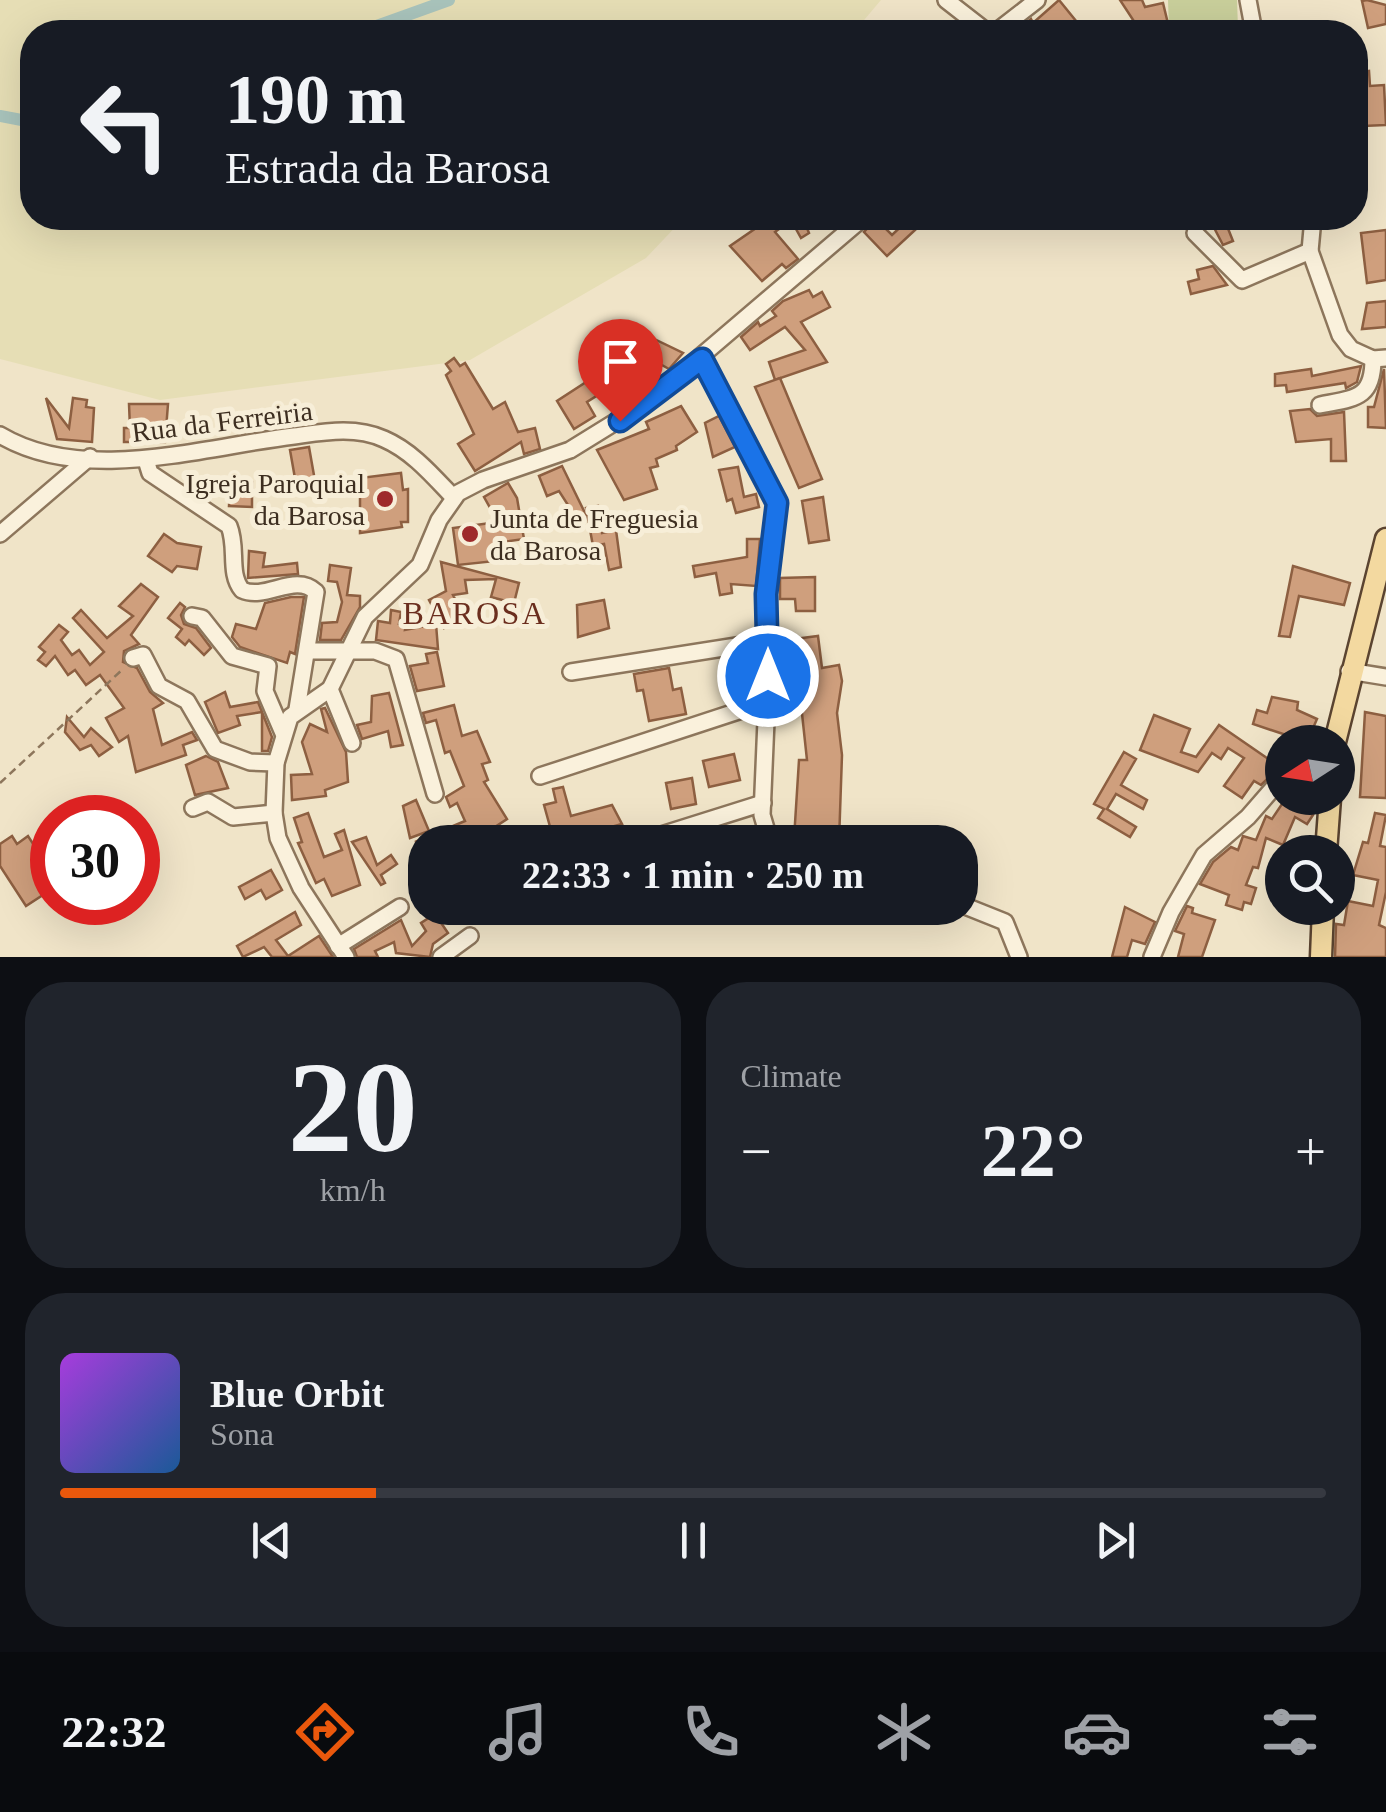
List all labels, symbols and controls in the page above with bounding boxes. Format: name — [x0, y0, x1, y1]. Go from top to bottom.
icon: left — [60, 60, 190, 190]
text: 190 m — [225, 61, 406, 138]
text: Estrada da Barosa — [225, 143, 550, 193]
pin — [578, 319, 663, 422]
icon: arrive — [593, 334, 648, 389]
street label: Rua da Ferreiria — [130, 395, 315, 448]
place label: Igreja Paroquial da Barosa — [185, 468, 366, 531]
marker: Igreja Paroquial da Barosa — [374, 488, 396, 510]
place label: Junta de Freguesia da Barosa — [490, 503, 699, 566]
marker: Junta de Freguesia da Barosa — [459, 523, 481, 545]
district label: BAROSA — [403, 595, 547, 631]
position arrow — [716, 624, 820, 728]
north arrow — [1265, 725, 1355, 815]
map controls — [1265, 725, 1355, 925]
speed limit sign: 30 — [30, 795, 160, 925]
button: search — [1265, 835, 1355, 925]
text: 22:33 · 1 min · 250 m — [522, 854, 864, 896]
text: 20 — [288, 1035, 418, 1179]
text: Climate — [741, 1058, 842, 1094]
text: 22° — [981, 1109, 1086, 1192]
text: − — [741, 1121, 772, 1182]
text: + — [1295, 1121, 1326, 1182]
text: km/h — [320, 1172, 386, 1208]
text: Blue Orbit — [210, 1373, 384, 1415]
text: Sona — [210, 1416, 274, 1452]
icon: previous — [244, 1513, 299, 1568]
icon: pause — [666, 1513, 721, 1568]
icon: next — [1088, 1513, 1143, 1568]
icon: directions — [290, 1697, 360, 1767]
icon: music — [483, 1697, 553, 1767]
icon: phone — [676, 1697, 746, 1767]
icon: climate — [869, 1697, 939, 1767]
icon: car — [1062, 1697, 1132, 1767]
icon: filters — [1255, 1697, 1325, 1767]
text: 22:32 — [62, 1707, 167, 1757]

